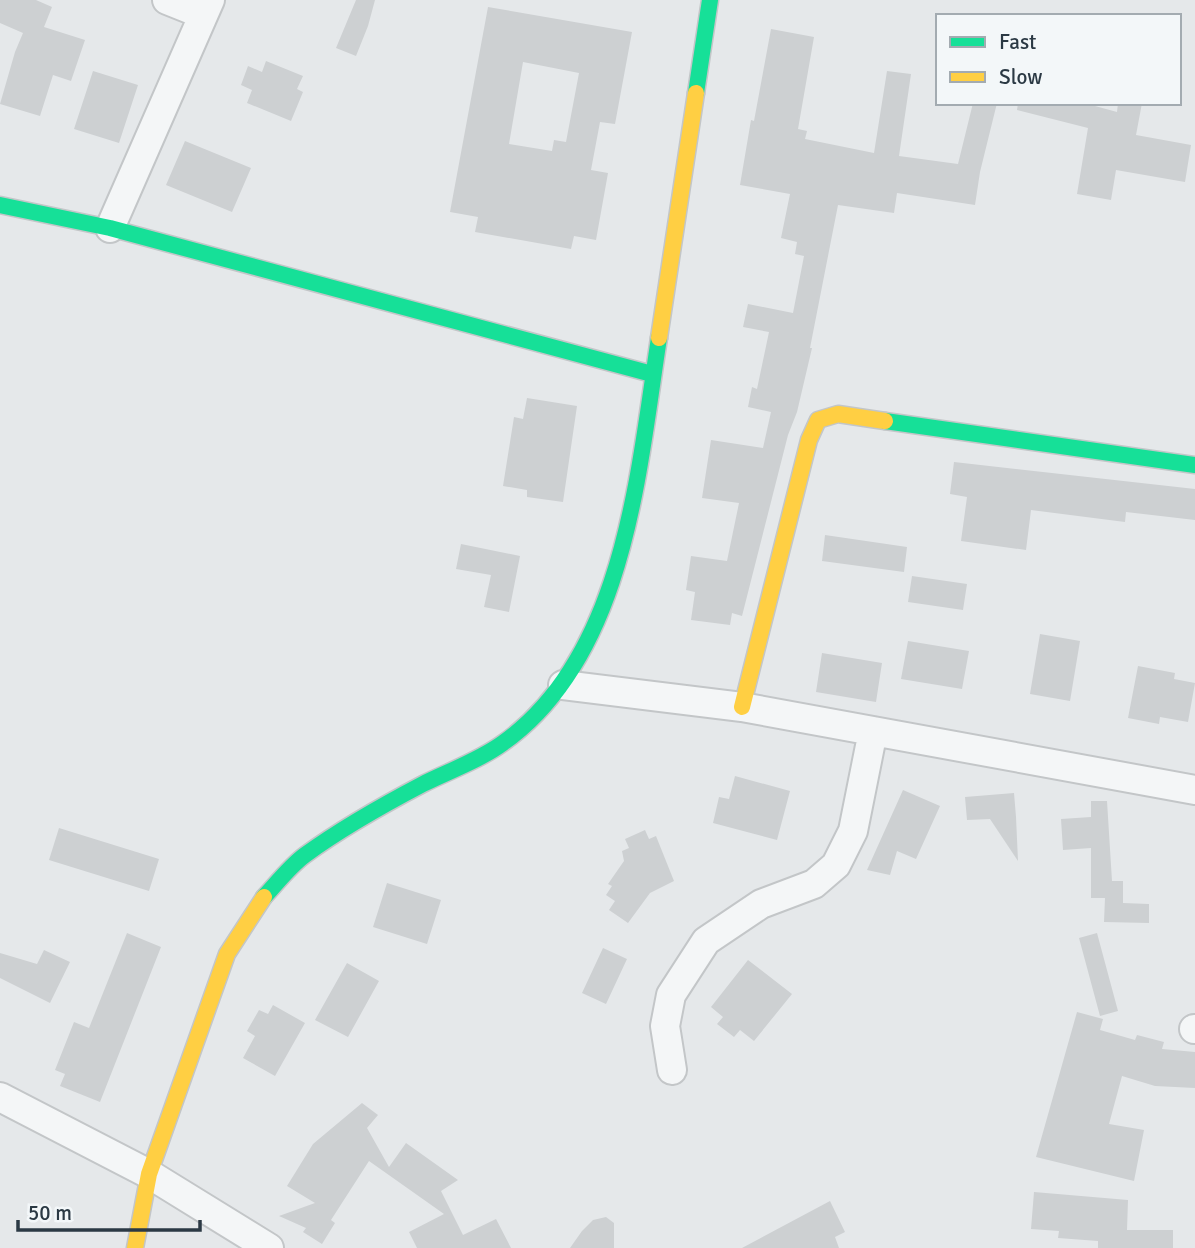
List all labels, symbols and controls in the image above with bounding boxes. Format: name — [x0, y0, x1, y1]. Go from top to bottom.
legend — [936, 14, 1181, 105]
text: Fast — [999, 29, 1036, 55]
text: Slow — [999, 64, 1043, 90]
scale bar — [18, 1188, 200, 1232]
text: 50 m — [28, 1200, 72, 1226]

